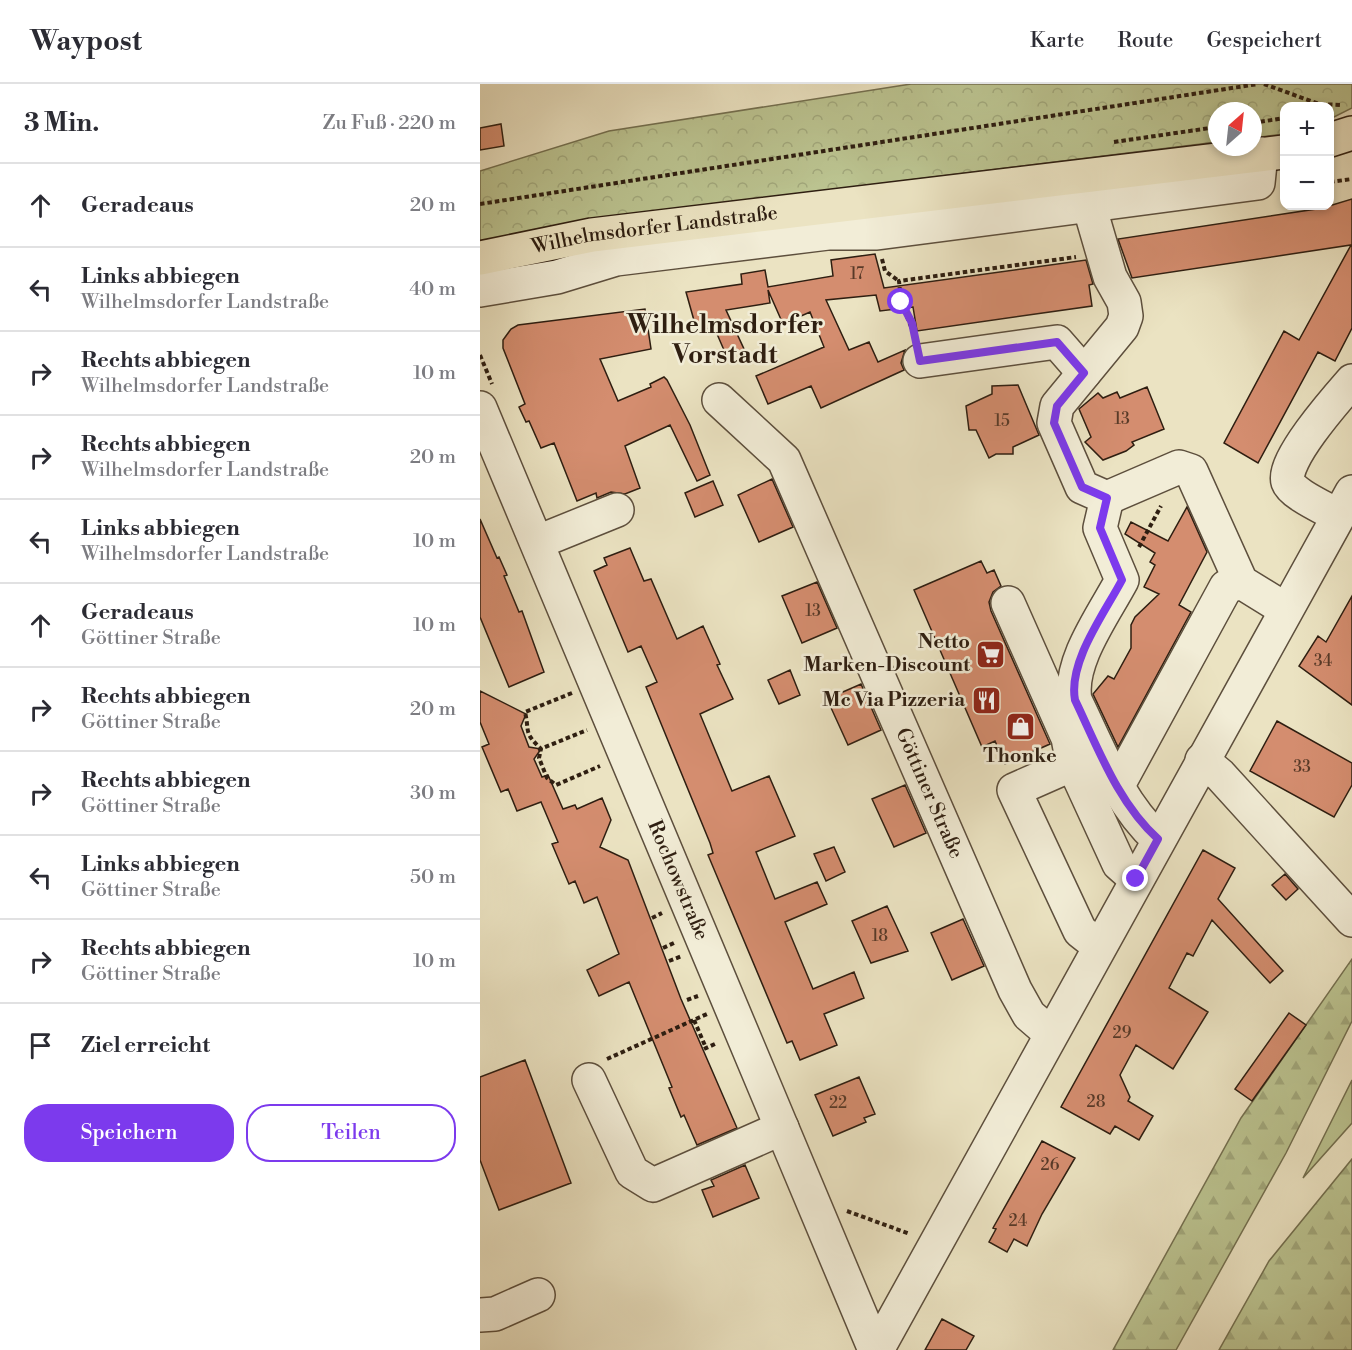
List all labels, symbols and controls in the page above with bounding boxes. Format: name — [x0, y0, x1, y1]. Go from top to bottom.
text: Waypost — [30, 24, 142, 59]
text: Karte — [1030, 28, 1084, 54]
text: Route — [1117, 28, 1173, 54]
text: Gespeichert — [1206, 28, 1322, 54]
north arrow — [1208, 102, 1262, 156]
map controls — [1280, 102, 1334, 210]
button: + — [1280, 102, 1334, 156]
text: 3 Min. — [24, 107, 99, 139]
text: Zu Fuß · 220 m — [323, 111, 456, 136]
button: − — [1280, 156, 1334, 210]
icon: ahead — [24, 189, 57, 222]
text: Geradeaus — [81, 192, 194, 219]
text: 20 m — [410, 193, 456, 218]
street label: Wilhelmsdorfer Landstraße — [528, 200, 779, 260]
text: Links abbiegen — [81, 263, 240, 290]
house number: 17 — [850, 264, 864, 284]
icon: left — [24, 273, 57, 306]
text: 40 m — [409, 277, 456, 302]
route start — [887, 288, 913, 314]
text: Wilhelmsdorfer Landstraße — [81, 290, 329, 315]
district label: Wilhelmsdorfer Vorstadt — [626, 309, 823, 371]
text: Rechts abbiegen — [81, 347, 251, 374]
icon: right — [24, 357, 57, 390]
text: 10 m — [413, 361, 456, 386]
text: Wilhelmsdorfer Landstraße — [81, 374, 329, 399]
house number: 13 — [1114, 409, 1130, 429]
house number: 15 — [994, 411, 1010, 431]
text: Rechts abbiegen — [81, 431, 251, 458]
icon: right — [24, 441, 57, 474]
text: 20 m — [410, 445, 456, 470]
text: Wilhelmsdorfer Landstraße — [81, 458, 329, 483]
text: Links abbiegen — [81, 515, 240, 542]
icon: left — [24, 525, 57, 558]
text: 10 m — [413, 529, 456, 554]
text: Wilhelmsdorfer Landstraße — [81, 542, 329, 567]
text: Geradeaus — [81, 599, 194, 626]
house number: 13 — [805, 601, 821, 621]
icon: ahead — [24, 609, 57, 642]
text: 10 m — [413, 613, 456, 638]
text: Göttiner Straße — [81, 626, 221, 651]
place label: Netto Marken-Discount — [803, 630, 971, 678]
supermarket icon: Netto Marken-Discount — [975, 638, 1007, 670]
house number: 34 — [1314, 651, 1333, 671]
text: Rechts abbiegen — [81, 683, 251, 710]
restaurant icon: Mc Via Pizzeria — [970, 684, 1002, 716]
place label: Mc Via Pizzeria — [822, 688, 965, 713]
icon: right — [24, 693, 57, 726]
text: 20 m — [410, 697, 456, 722]
text: Göttiner Straße — [81, 710, 221, 735]
shop icon: Thonke — [1004, 710, 1036, 742]
street label: Göttiner Straße — [890, 724, 969, 862]
place label: Thonke — [983, 744, 1057, 769]
house number: 33 — [1293, 757, 1311, 777]
text: Rechts abbiegen — [81, 767, 251, 794]
icon: right — [24, 777, 57, 810]
text: 30 m — [410, 781, 456, 806]
text: Göttiner Straße — [81, 794, 221, 819]
street label: Rochowstraße — [642, 816, 714, 944]
text: Links abbiegen — [81, 851, 240, 878]
icon: left — [24, 861, 57, 894]
text: 50 m — [410, 865, 456, 890]
route end — [1122, 865, 1148, 891]
text: Göttiner Straße — [81, 878, 221, 903]
house number: 18 — [872, 926, 888, 946]
text: Rechts abbiegen — [81, 935, 251, 962]
icon: right — [24, 945, 57, 978]
text: 10 m — [413, 949, 456, 974]
text: Göttiner Straße — [81, 962, 221, 987]
house number: 29 — [1113, 1023, 1132, 1043]
icon: arrive — [24, 1029, 57, 1062]
text: Ziel erreicht — [81, 1032, 210, 1059]
house number: 28 — [1087, 1092, 1106, 1112]
house number: 22 — [829, 1093, 847, 1113]
button: Speichern — [24, 1104, 234, 1162]
button: Teilen — [246, 1104, 456, 1162]
house number: 26 — [1041, 1155, 1060, 1175]
house number: 24 — [1009, 1211, 1028, 1231]

